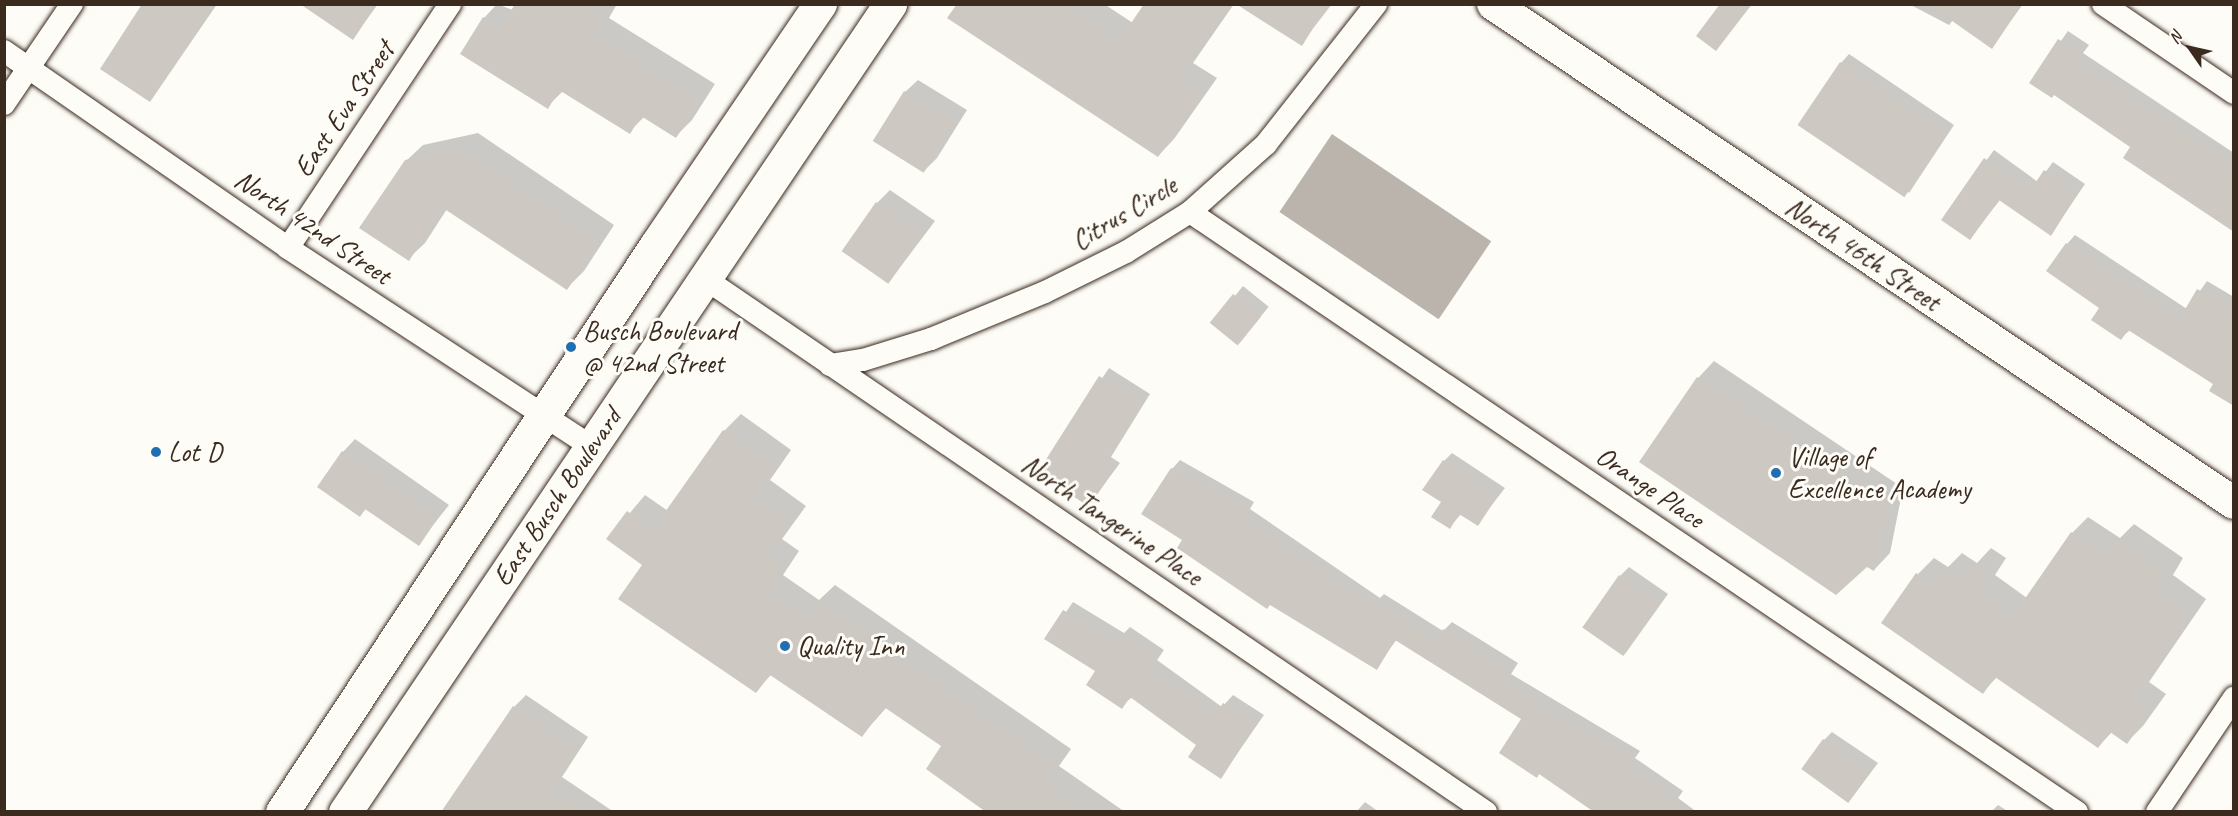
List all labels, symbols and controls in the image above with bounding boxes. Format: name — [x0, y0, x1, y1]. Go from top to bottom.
north arrow — [2160, 18, 2220, 78]
text: N — [2164, 28, 2186, 48]
street label: East Eva Street — [286, 35, 402, 183]
street label: North 42nd Street — [228, 162, 398, 292]
street label: Citrus Circle — [1065, 169, 1183, 257]
street label: North 46th Street — [1779, 190, 1947, 318]
place label: Busch Boulevard @ 42nd Street — [583, 314, 738, 380]
marker: Busch Boulevard @ 42nd Street — [564, 340, 578, 354]
street label: East Busch Boulevard — [485, 402, 629, 592]
place label: Lot D — [168, 435, 222, 469]
street label: Orange Place — [1589, 439, 1711, 535]
place label: Village of Excellence Academy — [1788, 440, 1971, 506]
marker: Lot D — [149, 445, 163, 459]
street label: North Tangerine Place — [1014, 447, 1210, 593]
marker: Village of Excellence Academy — [1769, 466, 1783, 480]
place label: Quality Inn — [797, 629, 904, 663]
marker: Quality Inn — [778, 639, 792, 653]

